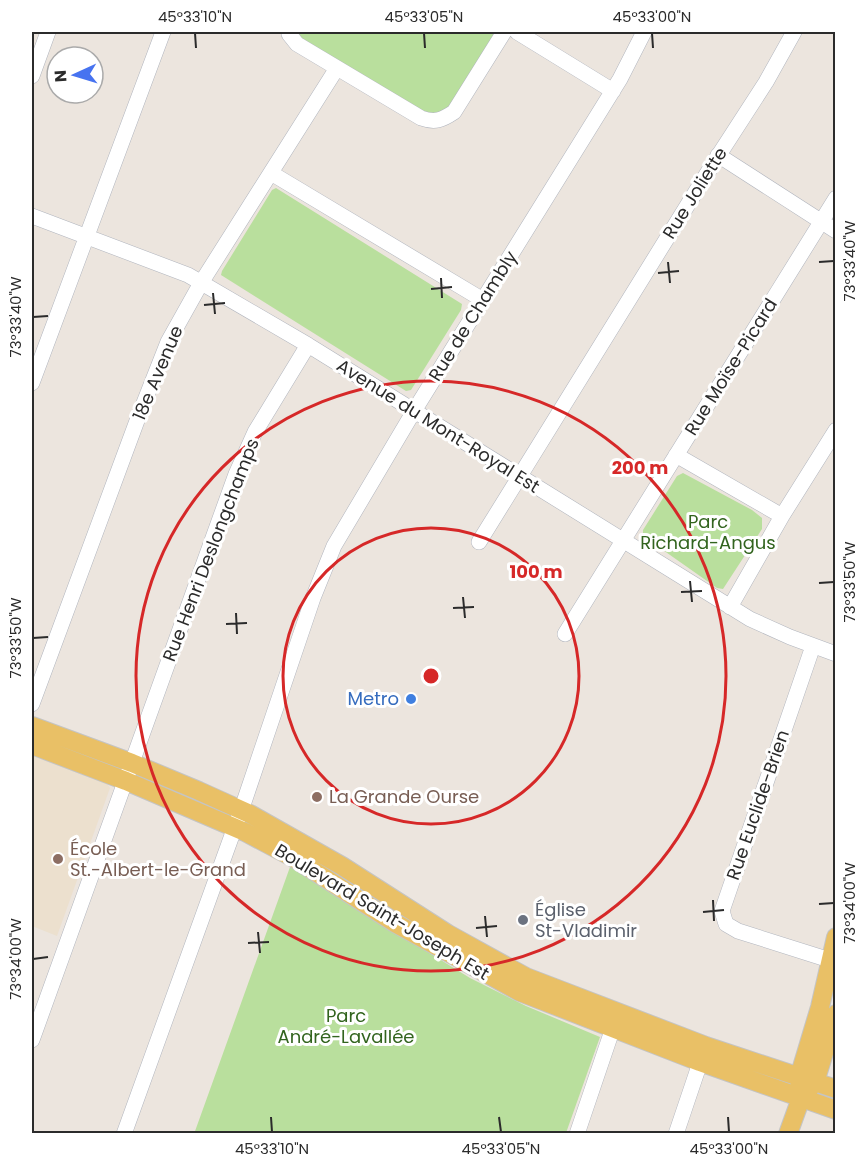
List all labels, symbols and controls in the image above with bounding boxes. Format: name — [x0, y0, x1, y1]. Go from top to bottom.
text: 45°33'10"N — [158, 6, 232, 27]
text: 45°33'05"N — [385, 6, 463, 27]
text: 45°33'00"N — [613, 6, 691, 27]
north arrow — [45, 45, 105, 105]
text: N — [49, 69, 72, 83]
street label: Rue Joliette — [656, 142, 733, 243]
text: 73°33'40"W — [839, 220, 860, 302]
street label: Rue de Chambly — [422, 246, 523, 386]
text: 73°33'40"W — [5, 276, 26, 358]
street label: Rue Moïse-Picard — [678, 293, 783, 440]
street label: 18e Avenue — [126, 322, 189, 424]
street label: Avenue du Mont-Royal Est — [332, 353, 545, 498]
street label: Rue Henri Deslongchamps — [156, 435, 265, 665]
text: 200 m — [612, 455, 668, 480]
park label: Parc Richard-Angus — [640, 509, 776, 555]
text: 73°33'50"W — [839, 541, 860, 623]
text: 100 m — [509, 559, 563, 584]
text: 73°33'50"W — [5, 597, 26, 679]
centre of rings — [421, 666, 441, 686]
place label: Metro — [348, 686, 399, 711]
marker: Metro — [404, 692, 418, 706]
street label: Rue Euclide-Brien — [720, 727, 795, 883]
place label: La Grande Ourse — [329, 784, 479, 809]
marker: La Grande Ourse — [310, 790, 324, 804]
place label: École St.-Albert-le-Grand — [70, 836, 246, 882]
street label: Boulevard Saint-Joseph Est — [270, 837, 494, 986]
marker: École St.-Albert-le-Grand — [51, 852, 65, 866]
text: 73°34'00"W — [839, 862, 860, 944]
place label: Église St-Vladimir — [535, 897, 637, 943]
marker: Église St-Vladimir — [516, 913, 530, 927]
text: 73°34'00"W — [5, 918, 26, 1000]
park label: Parc André-Lavallée — [278, 1003, 415, 1049]
text: 45°33'10"N — [235, 1138, 309, 1159]
text: 45°33'05"N — [462, 1138, 540, 1159]
text: 45°33'00"N — [690, 1138, 768, 1159]

